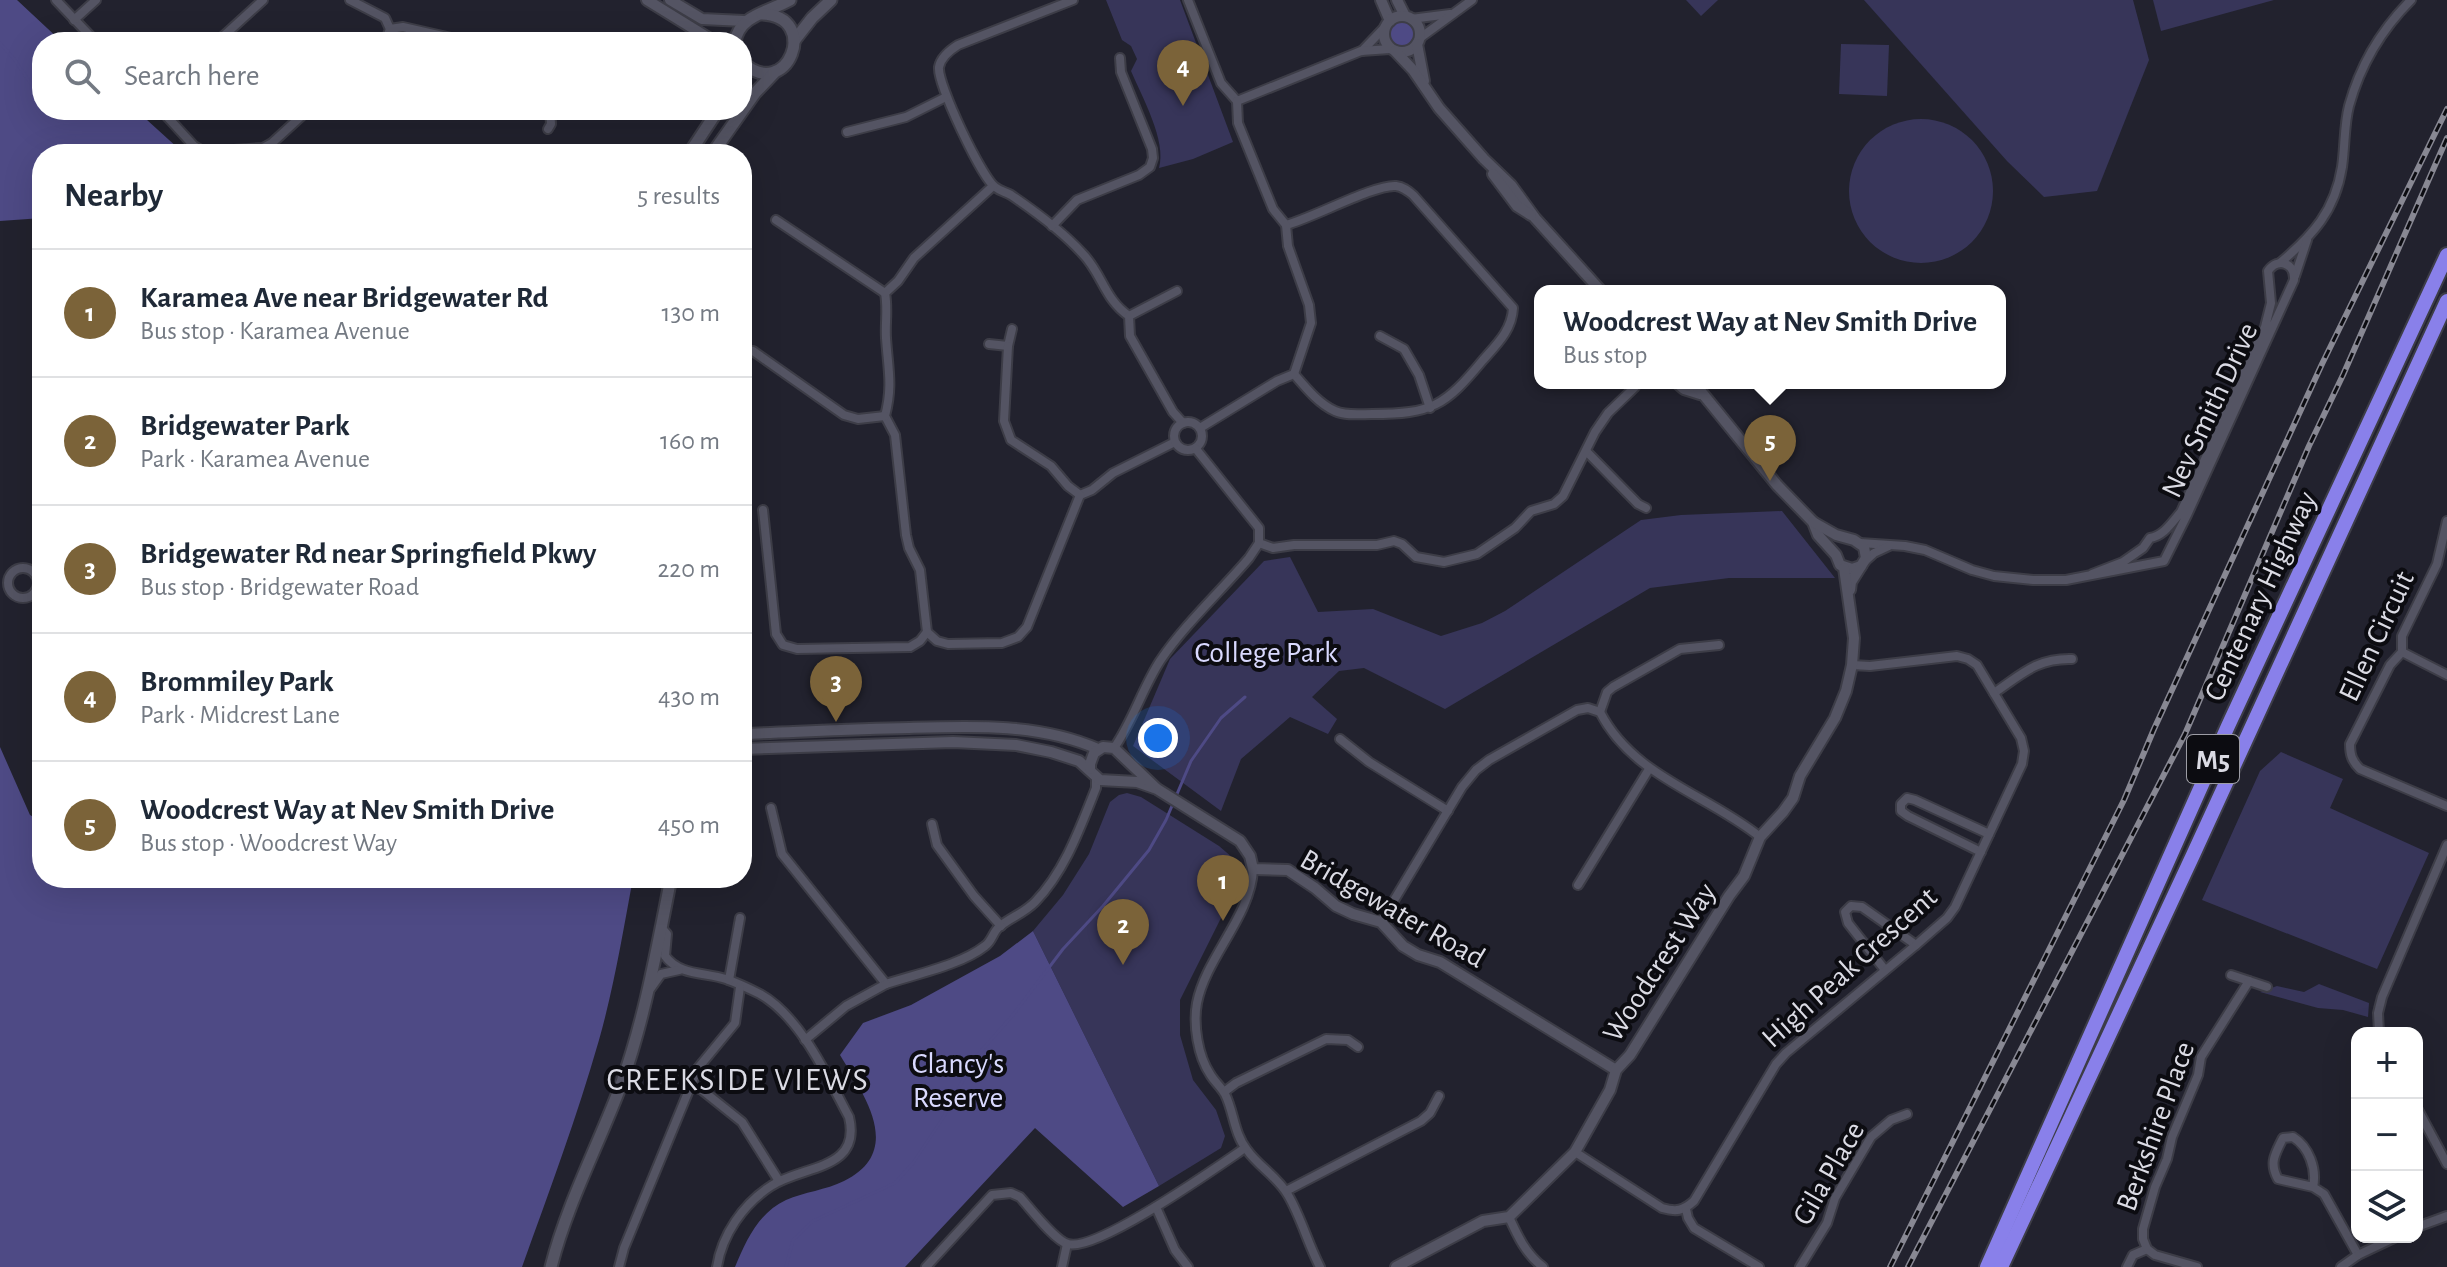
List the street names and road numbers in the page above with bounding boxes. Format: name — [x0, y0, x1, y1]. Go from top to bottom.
street label: Nev Smith Drive — [2156, 318, 2263, 502]
street label: Centenary Highway — [2199, 487, 2323, 706]
street label: Ellen Circuit — [2334, 566, 2420, 706]
road number: M5 — [2187, 735, 2239, 783]
street label: Bridgewater Road — [1295, 844, 1490, 974]
street label: Woodcrest Way — [1598, 878, 1722, 1047]
street label: High Peak Crescent — [1757, 881, 1943, 1054]
street label: Berkshire Place — [2111, 1038, 2200, 1215]
street label: Gila Place — [1787, 1117, 1870, 1230]

